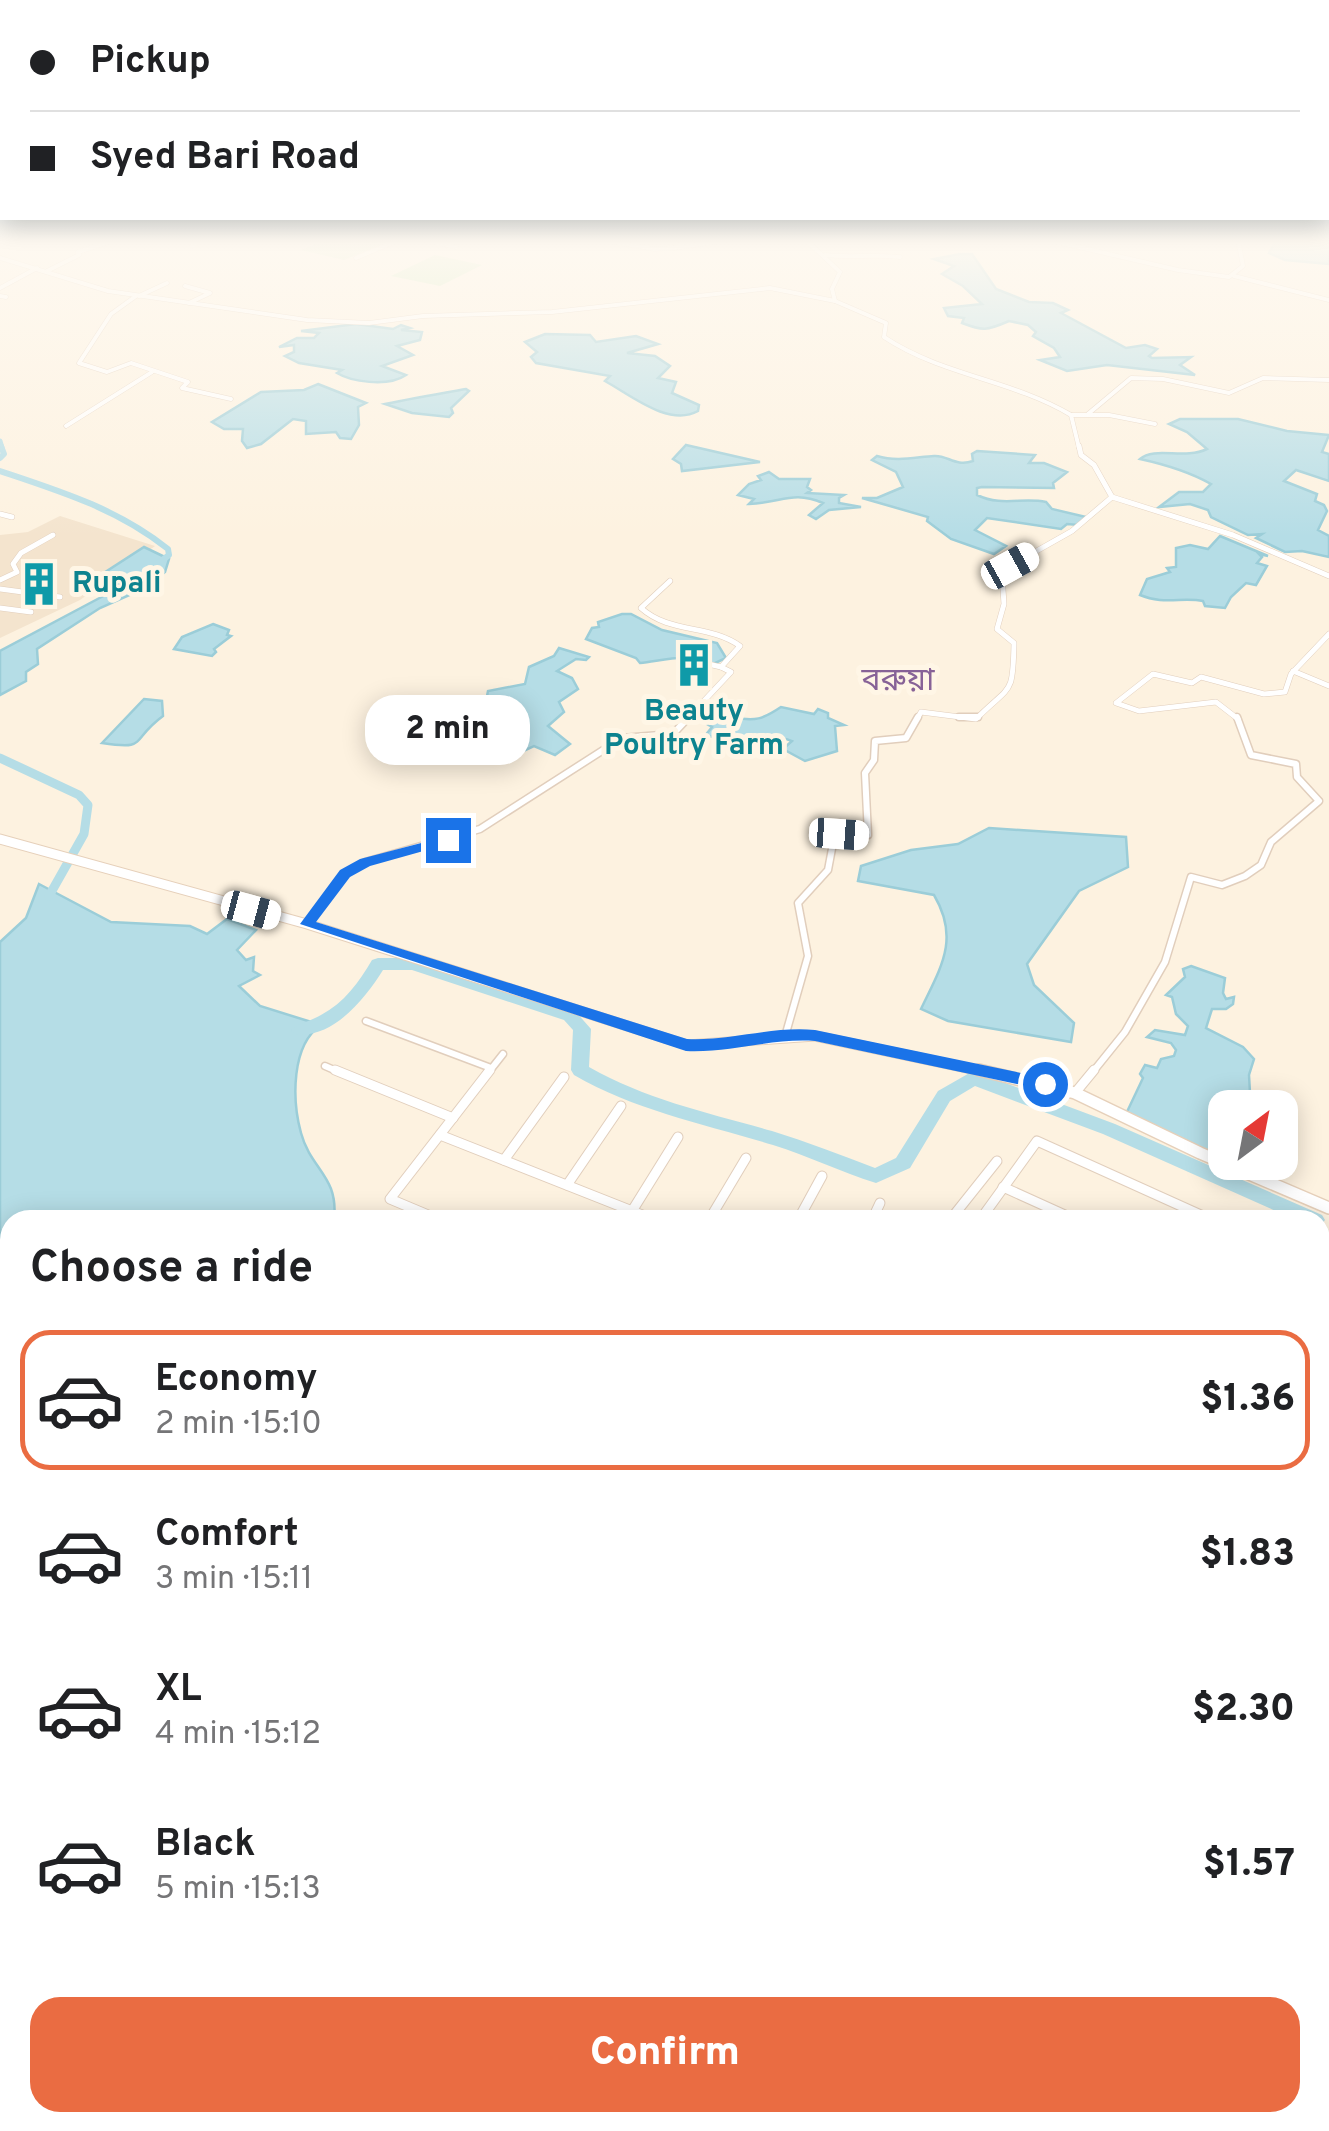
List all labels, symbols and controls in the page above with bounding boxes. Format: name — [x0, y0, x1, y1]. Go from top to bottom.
text: Pickup — [90, 38, 211, 87]
text: Syed Bari Road — [90, 134, 360, 183]
car — [976, 538, 1044, 594]
building icon: Rupali — [15, 560, 63, 608]
place label: Rupali — [72, 566, 161, 603]
building icon: Beauty Poultry Farm — [670, 641, 718, 689]
district label: বরুয়া — [861, 662, 935, 702]
place label: Beauty Poultry Farm — [604, 694, 784, 765]
callout: 2 min — [366, 695, 530, 765]
text: 2 min — [405, 710, 490, 750]
car — [808, 817, 870, 851]
route end — [426, 818, 471, 863]
car — [218, 888, 284, 932]
route start — [1023, 1062, 1068, 1107]
north arrow — [1208, 1090, 1298, 1180]
map controls — [1208, 1090, 1298, 1180]
text: Choose a ride — [30, 1241, 313, 1298]
icon: car — [35, 1355, 125, 1445]
text: Economy — [155, 1356, 317, 1405]
text: $1.36 — [1200, 1376, 1295, 1425]
text: 2 min · 15:10 — [155, 1405, 322, 1445]
icon: car — [35, 1510, 125, 1600]
text: Comfort — [155, 1511, 299, 1560]
text: $1.83 — [1200, 1531, 1295, 1580]
text: 3 min · 15:11 — [155, 1560, 313, 1600]
icon: car — [35, 1665, 125, 1755]
text: XL — [155, 1666, 202, 1715]
text: $2.30 — [1192, 1686, 1295, 1735]
text: 4 min · 15:12 — [155, 1715, 321, 1755]
icon: car — [35, 1820, 125, 1910]
text: Black — [155, 1821, 255, 1870]
text: $1.57 — [1203, 1841, 1295, 1890]
text: 5 min · 15:13 — [155, 1870, 321, 1910]
button: Confirm — [30, 1997, 1300, 2112]

